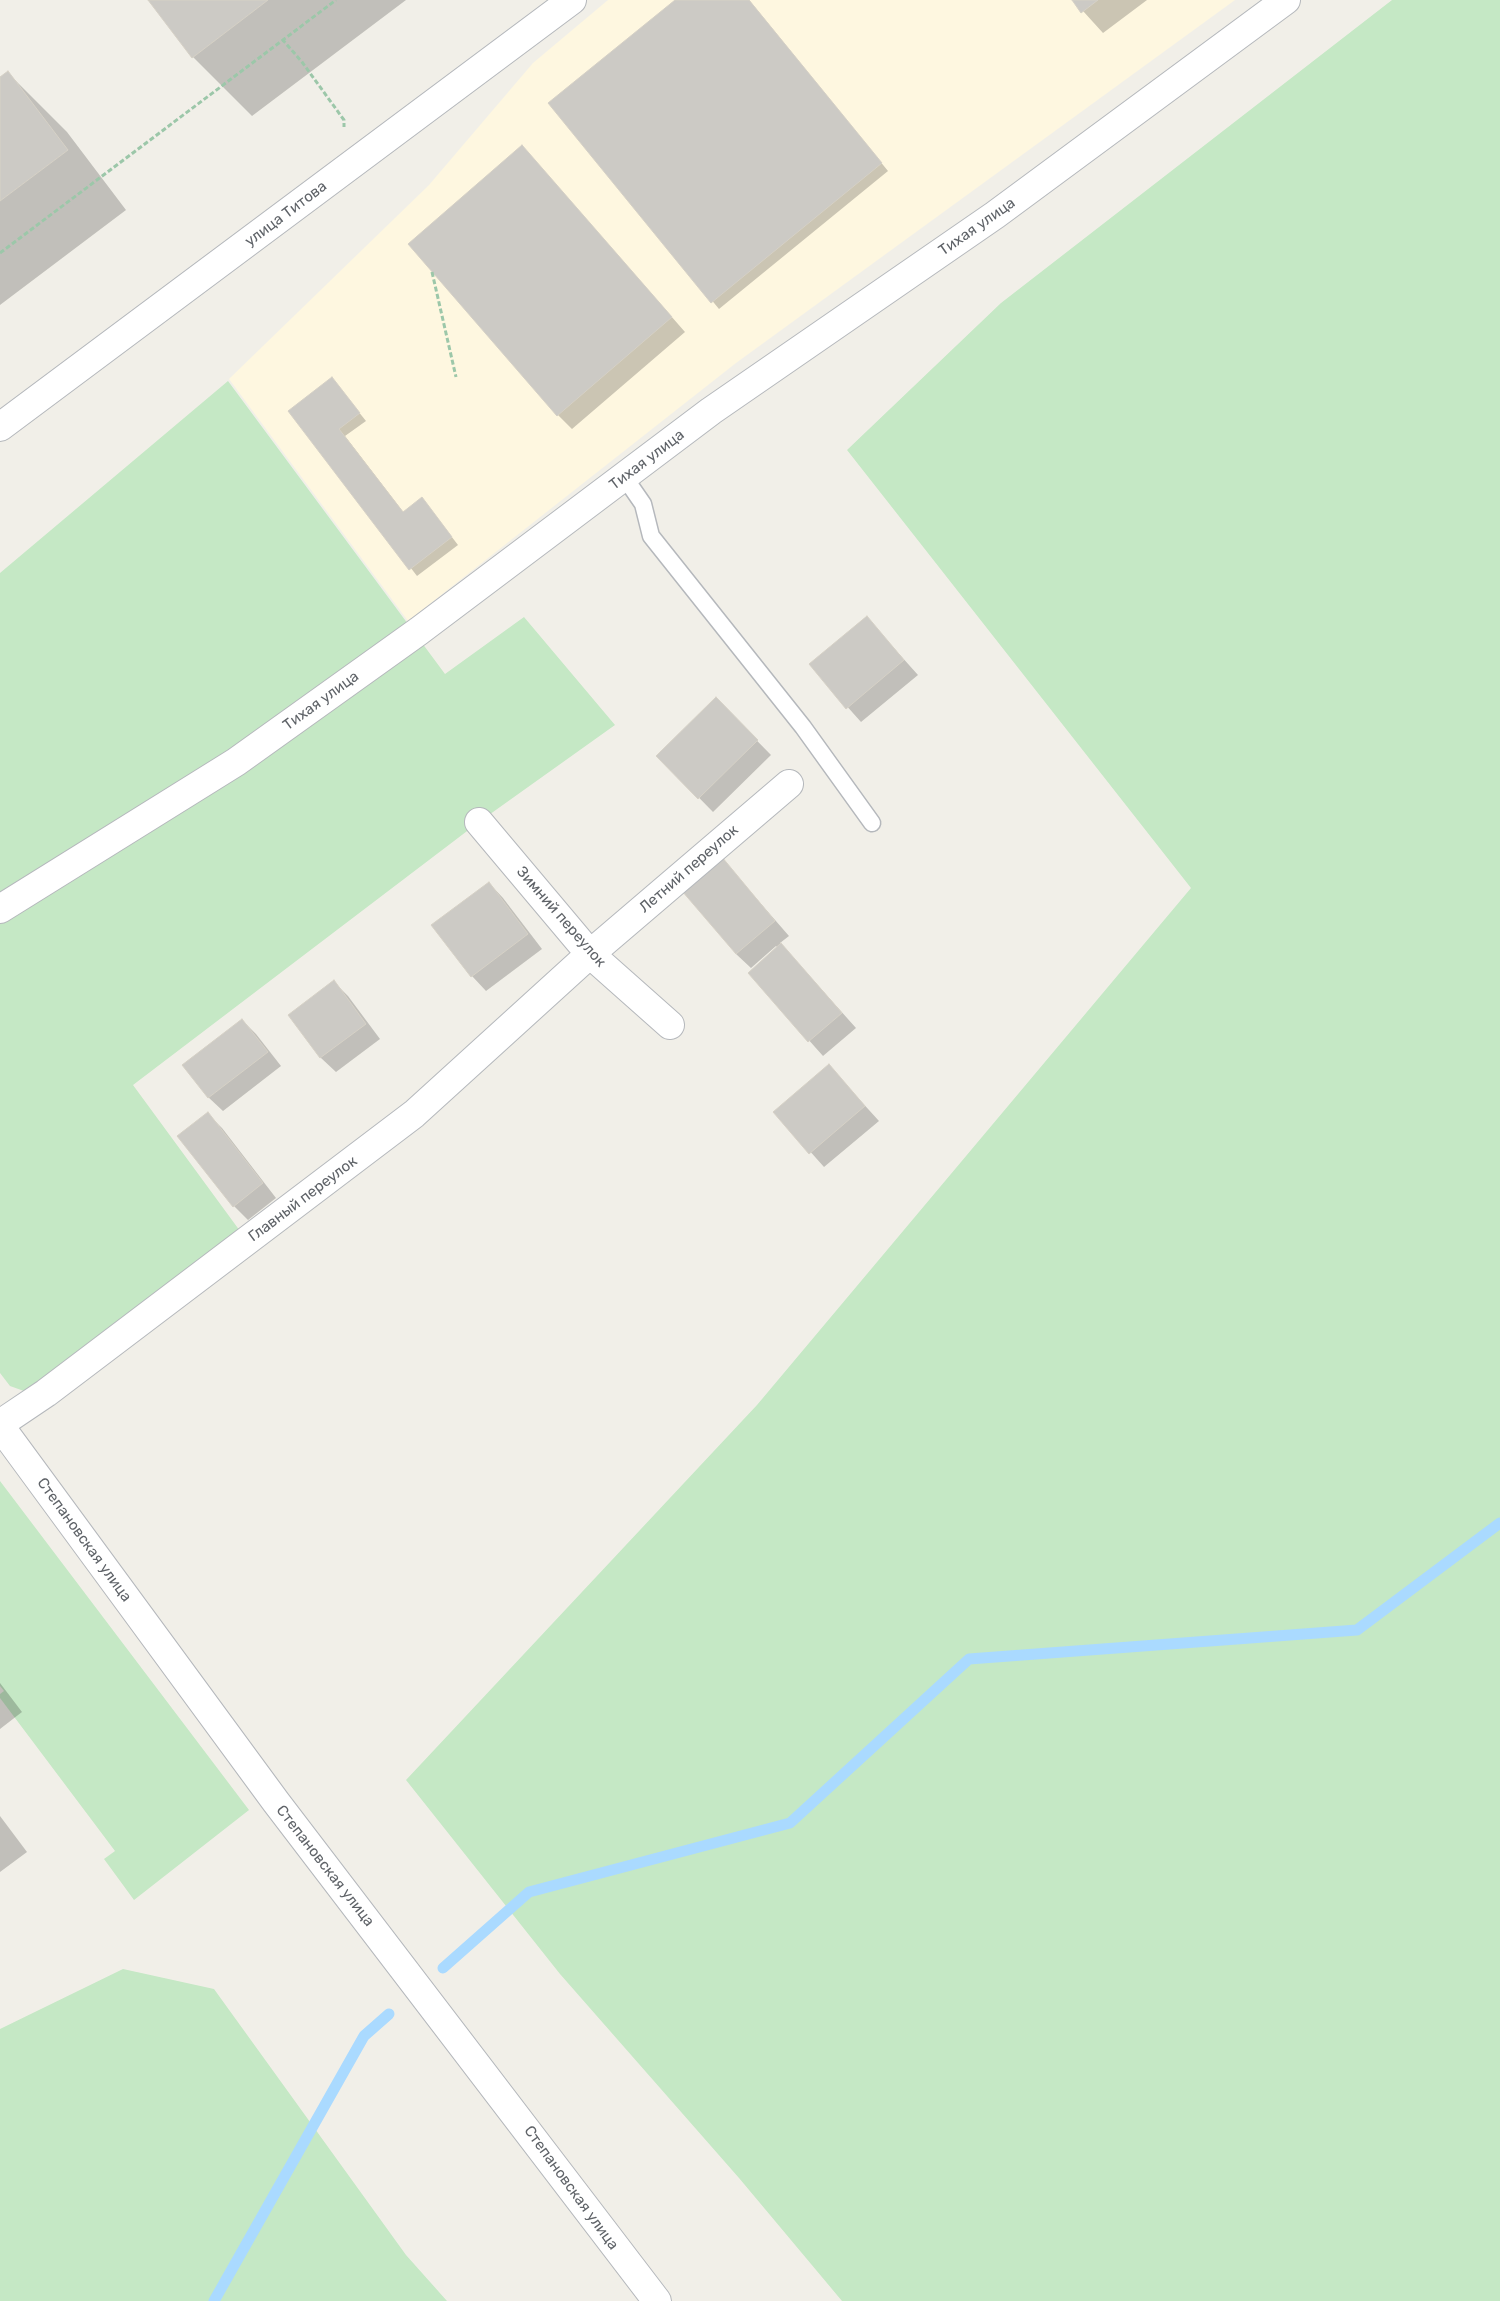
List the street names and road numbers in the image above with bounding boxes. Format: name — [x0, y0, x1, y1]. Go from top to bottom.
street label: улица Титова — [242, 177, 330, 251]
street label: Тихая улица — [935, 194, 1019, 260]
street label: Тихая улица — [606, 426, 688, 494]
street label: Тихая улица — [280, 668, 362, 734]
street label: Летний переулок — [636, 821, 742, 917]
street label: Зимний переулок — [512, 863, 610, 971]
street label: Главный переулок — [245, 1152, 361, 1246]
street label: Степановская улица — [33, 1474, 135, 1606]
street label: Степановская улица — [272, 1802, 378, 1930]
street label: Степановская улица — [520, 2122, 622, 2254]

